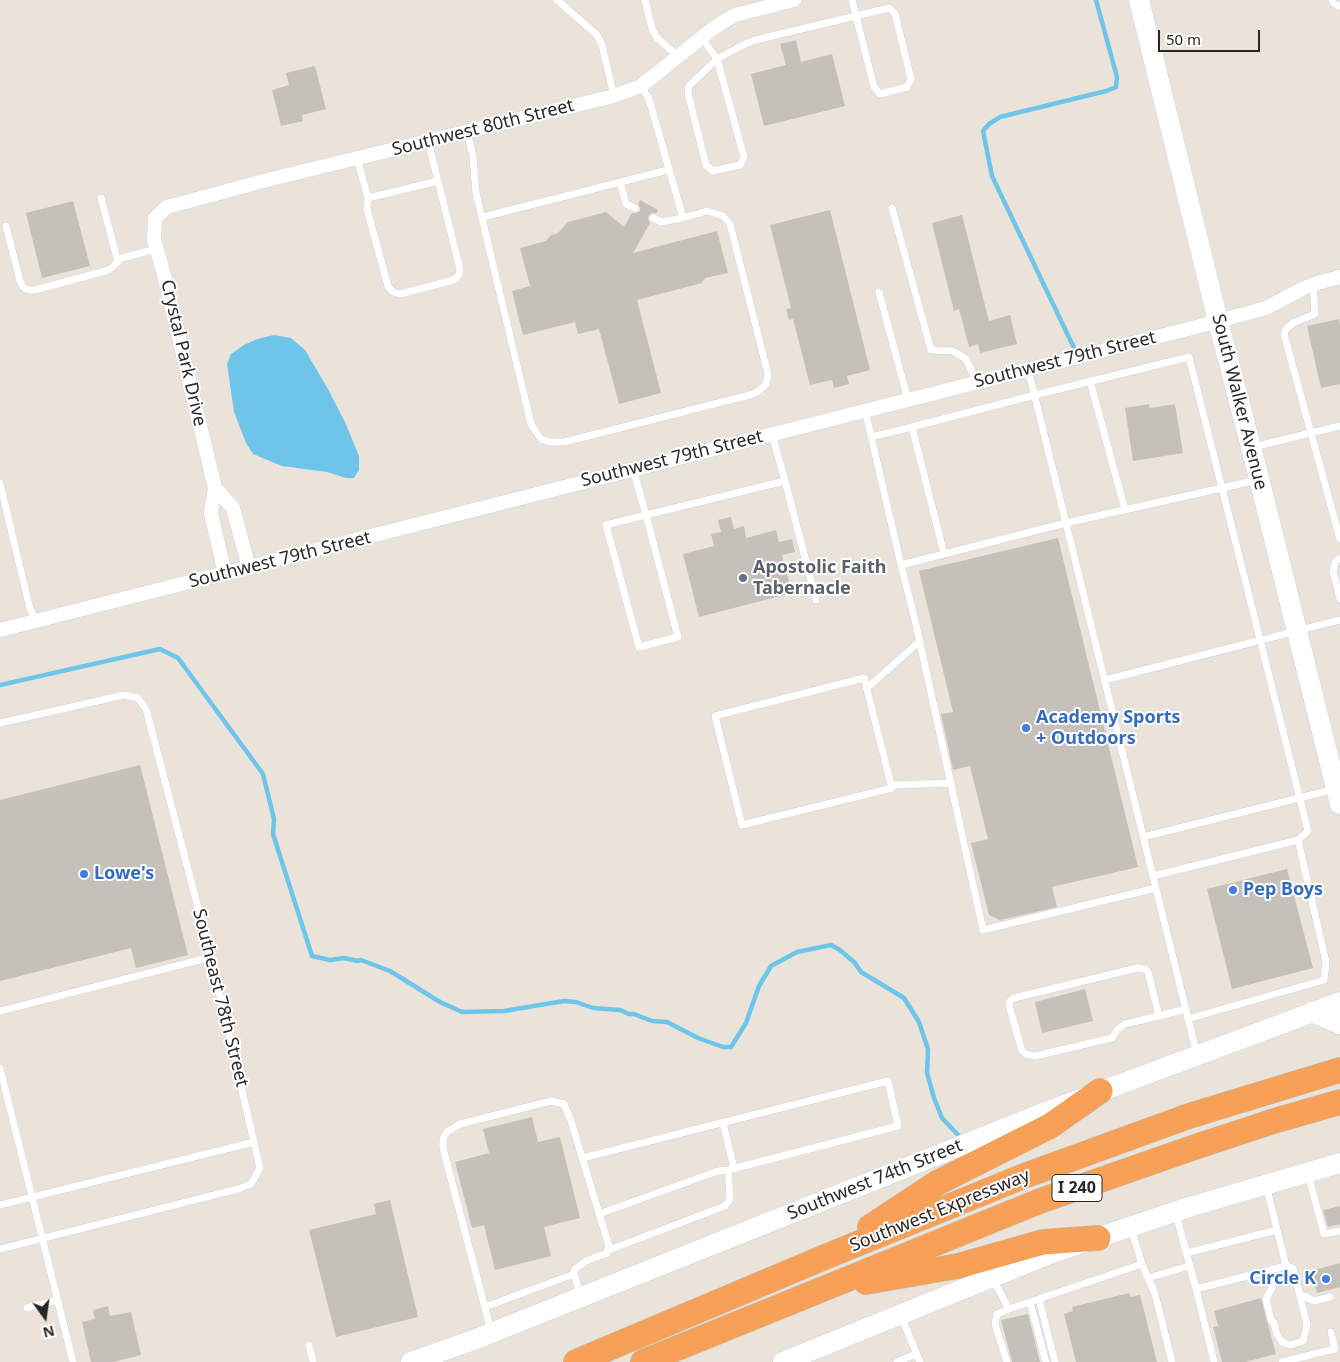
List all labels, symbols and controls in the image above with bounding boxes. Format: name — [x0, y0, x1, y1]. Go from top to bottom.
scale bar — [1160, 20, 1262, 52]
text: 50 m — [1166, 29, 1201, 49]
street label: Southwest 80th Street — [390, 95, 576, 161]
street label: Crystal Park Drive — [156, 278, 210, 428]
street label: South Walker Avenue — [1207, 312, 1271, 492]
street label: Southwest 79th Street — [972, 327, 1158, 393]
street label: Southwest 79th Street — [579, 426, 765, 492]
street label: Southwest 79th Street — [187, 527, 373, 593]
place label: Apostolic Faith Tabernacle — [753, 557, 886, 600]
marker: Apostolic Faith Tabernacle — [737, 572, 749, 584]
place label: Academy Sports + Outdoors — [1036, 707, 1181, 750]
marker: Academy Sports + Outdoors — [1020, 722, 1032, 734]
place label: Lowe's — [94, 863, 154, 885]
marker: Lowe's — [78, 868, 90, 880]
place label: Pep Boys — [1243, 879, 1323, 901]
marker: Pep Boys — [1227, 884, 1239, 896]
street label: Southeast 78th Street — [187, 907, 253, 1089]
street label: Southwest 74th Street — [784, 1135, 966, 1225]
street label: Southwest Expressway — [847, 1165, 1033, 1257]
road number: I 240 — [1052, 1174, 1102, 1202]
place label: Circle K — [1249, 1268, 1316, 1290]
marker: Circle K — [1320, 1273, 1332, 1285]
north arrow — [20, 1292, 70, 1342]
text: N — [41, 1321, 57, 1343]

